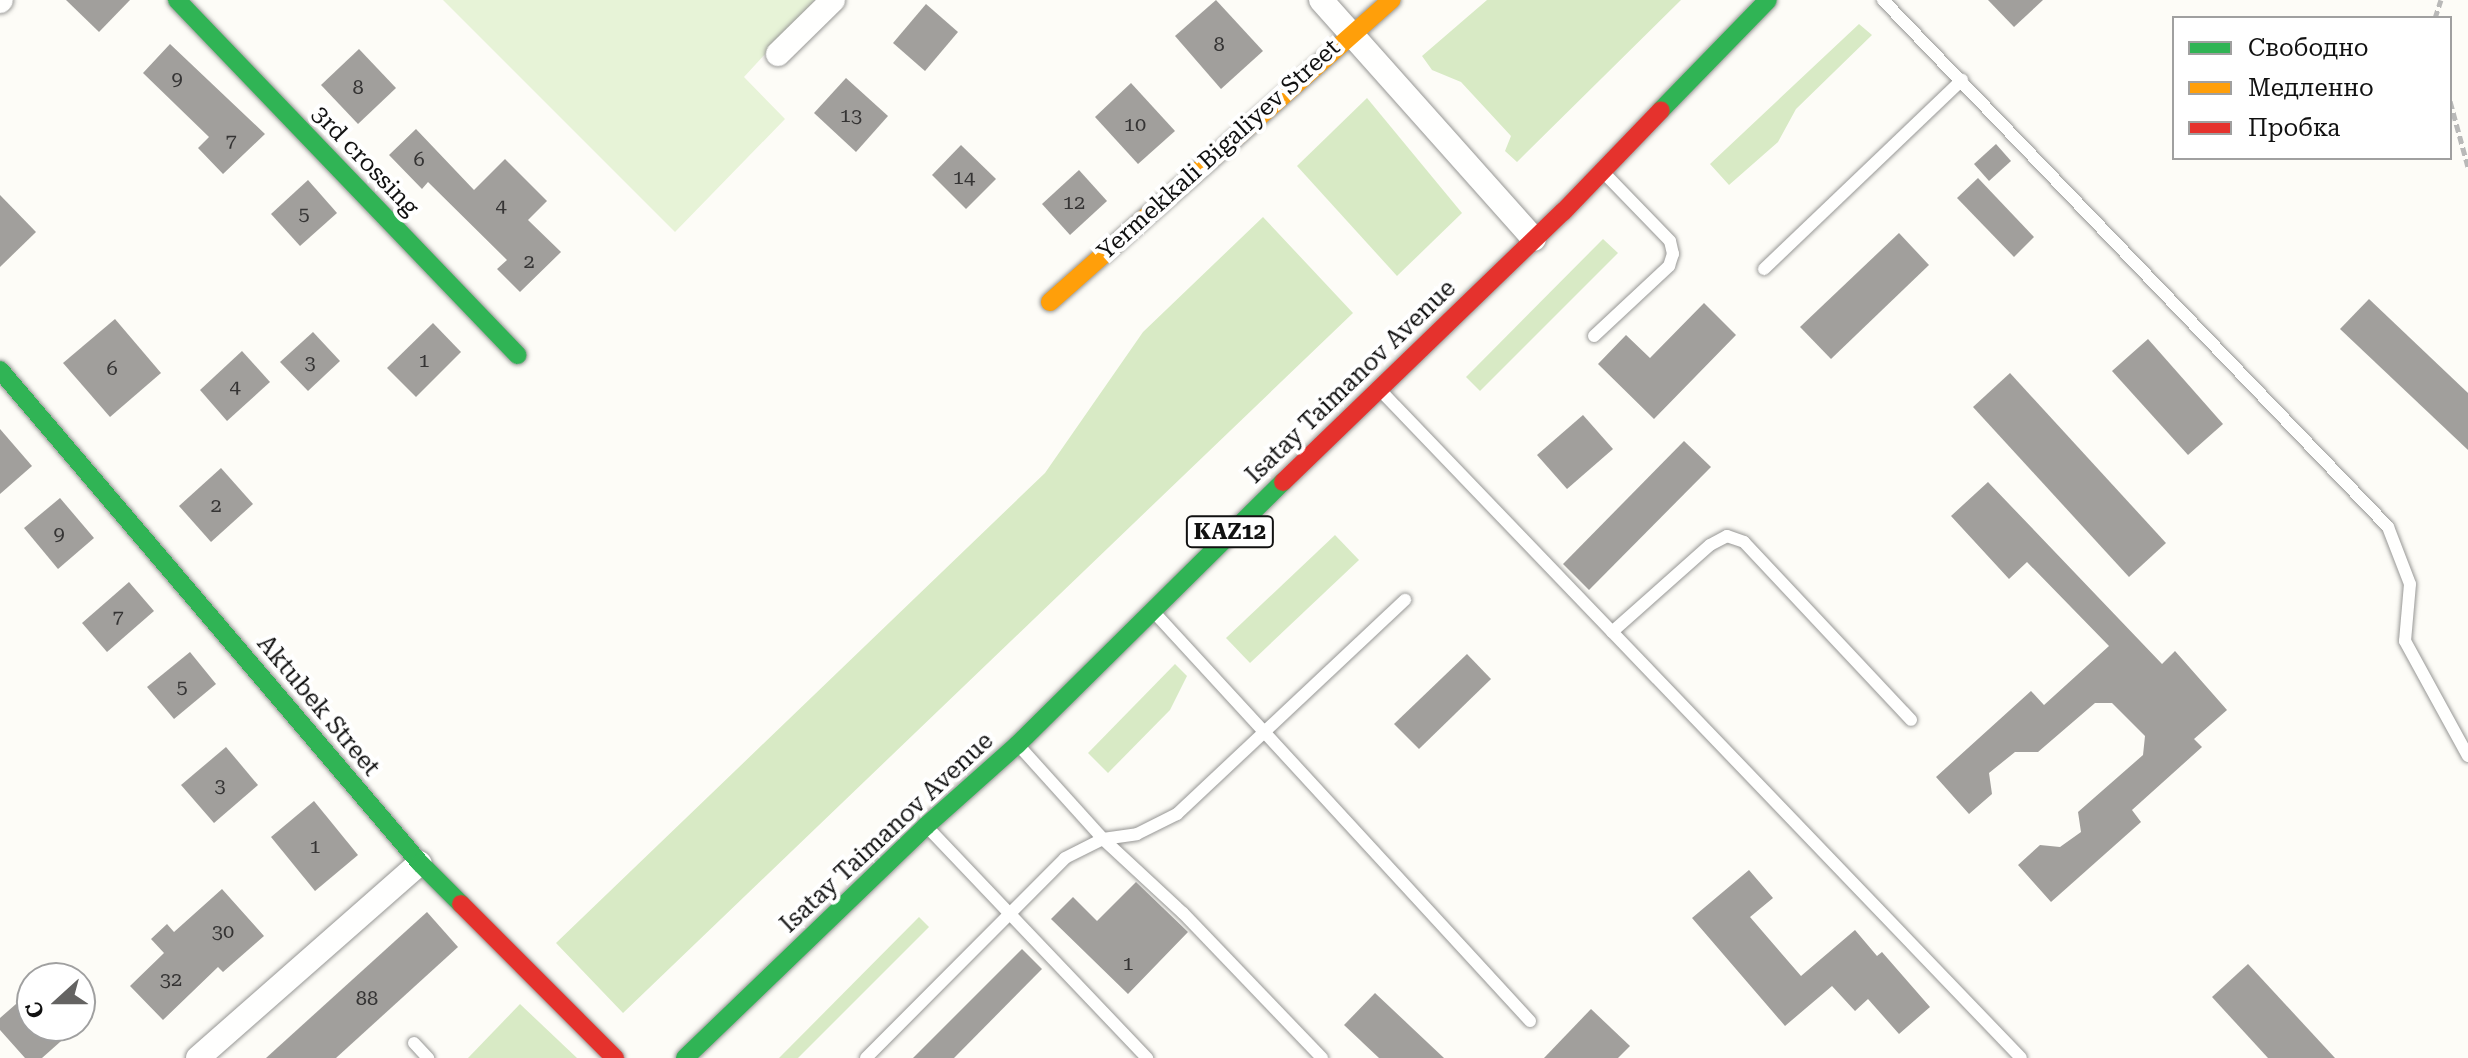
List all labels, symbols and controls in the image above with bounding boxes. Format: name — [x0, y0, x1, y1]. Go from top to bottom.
legend — [2172, 16, 2452, 160]
house number: 8 — [1213, 32, 1225, 56]
street label: Yermekkali Bigaliyev Street — [1092, 34, 1346, 266]
text: Свободно — [2248, 34, 2369, 62]
house number: 9 — [171, 66, 183, 90]
text: Медленно — [2248, 74, 2374, 102]
house number: 8 — [352, 75, 364, 99]
street label: 3rd crossing — [305, 100, 425, 222]
house number: 13 — [840, 103, 862, 127]
house number: 10 — [1124, 112, 1146, 136]
text: Пробка — [2248, 114, 2340, 142]
house number: 7 — [225, 129, 237, 153]
house number: 6 — [413, 147, 425, 171]
house number: 14 — [953, 165, 975, 189]
house number: 12 — [1063, 190, 1085, 214]
house number: 4 — [495, 193, 507, 217]
house number: 5 — [298, 201, 310, 225]
house number: 2 — [523, 249, 535, 273]
street label: Isatay Taimanov Avenue — [1240, 274, 1462, 490]
house number: 1 — [418, 348, 430, 372]
house number: 3 — [304, 350, 316, 374]
house number: 6 — [106, 356, 118, 380]
house number: 4 — [229, 374, 241, 398]
house number: 2 — [210, 493, 222, 517]
road number: KAZ12 — [1184, 514, 1276, 550]
house number: 9 — [53, 521, 65, 545]
house number: 7 — [112, 605, 124, 629]
street label: Aktubek Street — [251, 630, 385, 782]
house number: 5 — [176, 674, 188, 698]
street label: Isatay Taimanov Avenue — [775, 727, 999, 939]
house number: 3 — [214, 773, 226, 797]
house number: 1 — [309, 834, 321, 858]
house number: 30 — [212, 919, 234, 943]
house number: 1 — [1122, 951, 1134, 975]
north arrow — [16, 962, 96, 1042]
house number: 32 — [160, 967, 182, 991]
house number: 88 — [356, 986, 378, 1010]
text: С — [21, 998, 49, 1022]

